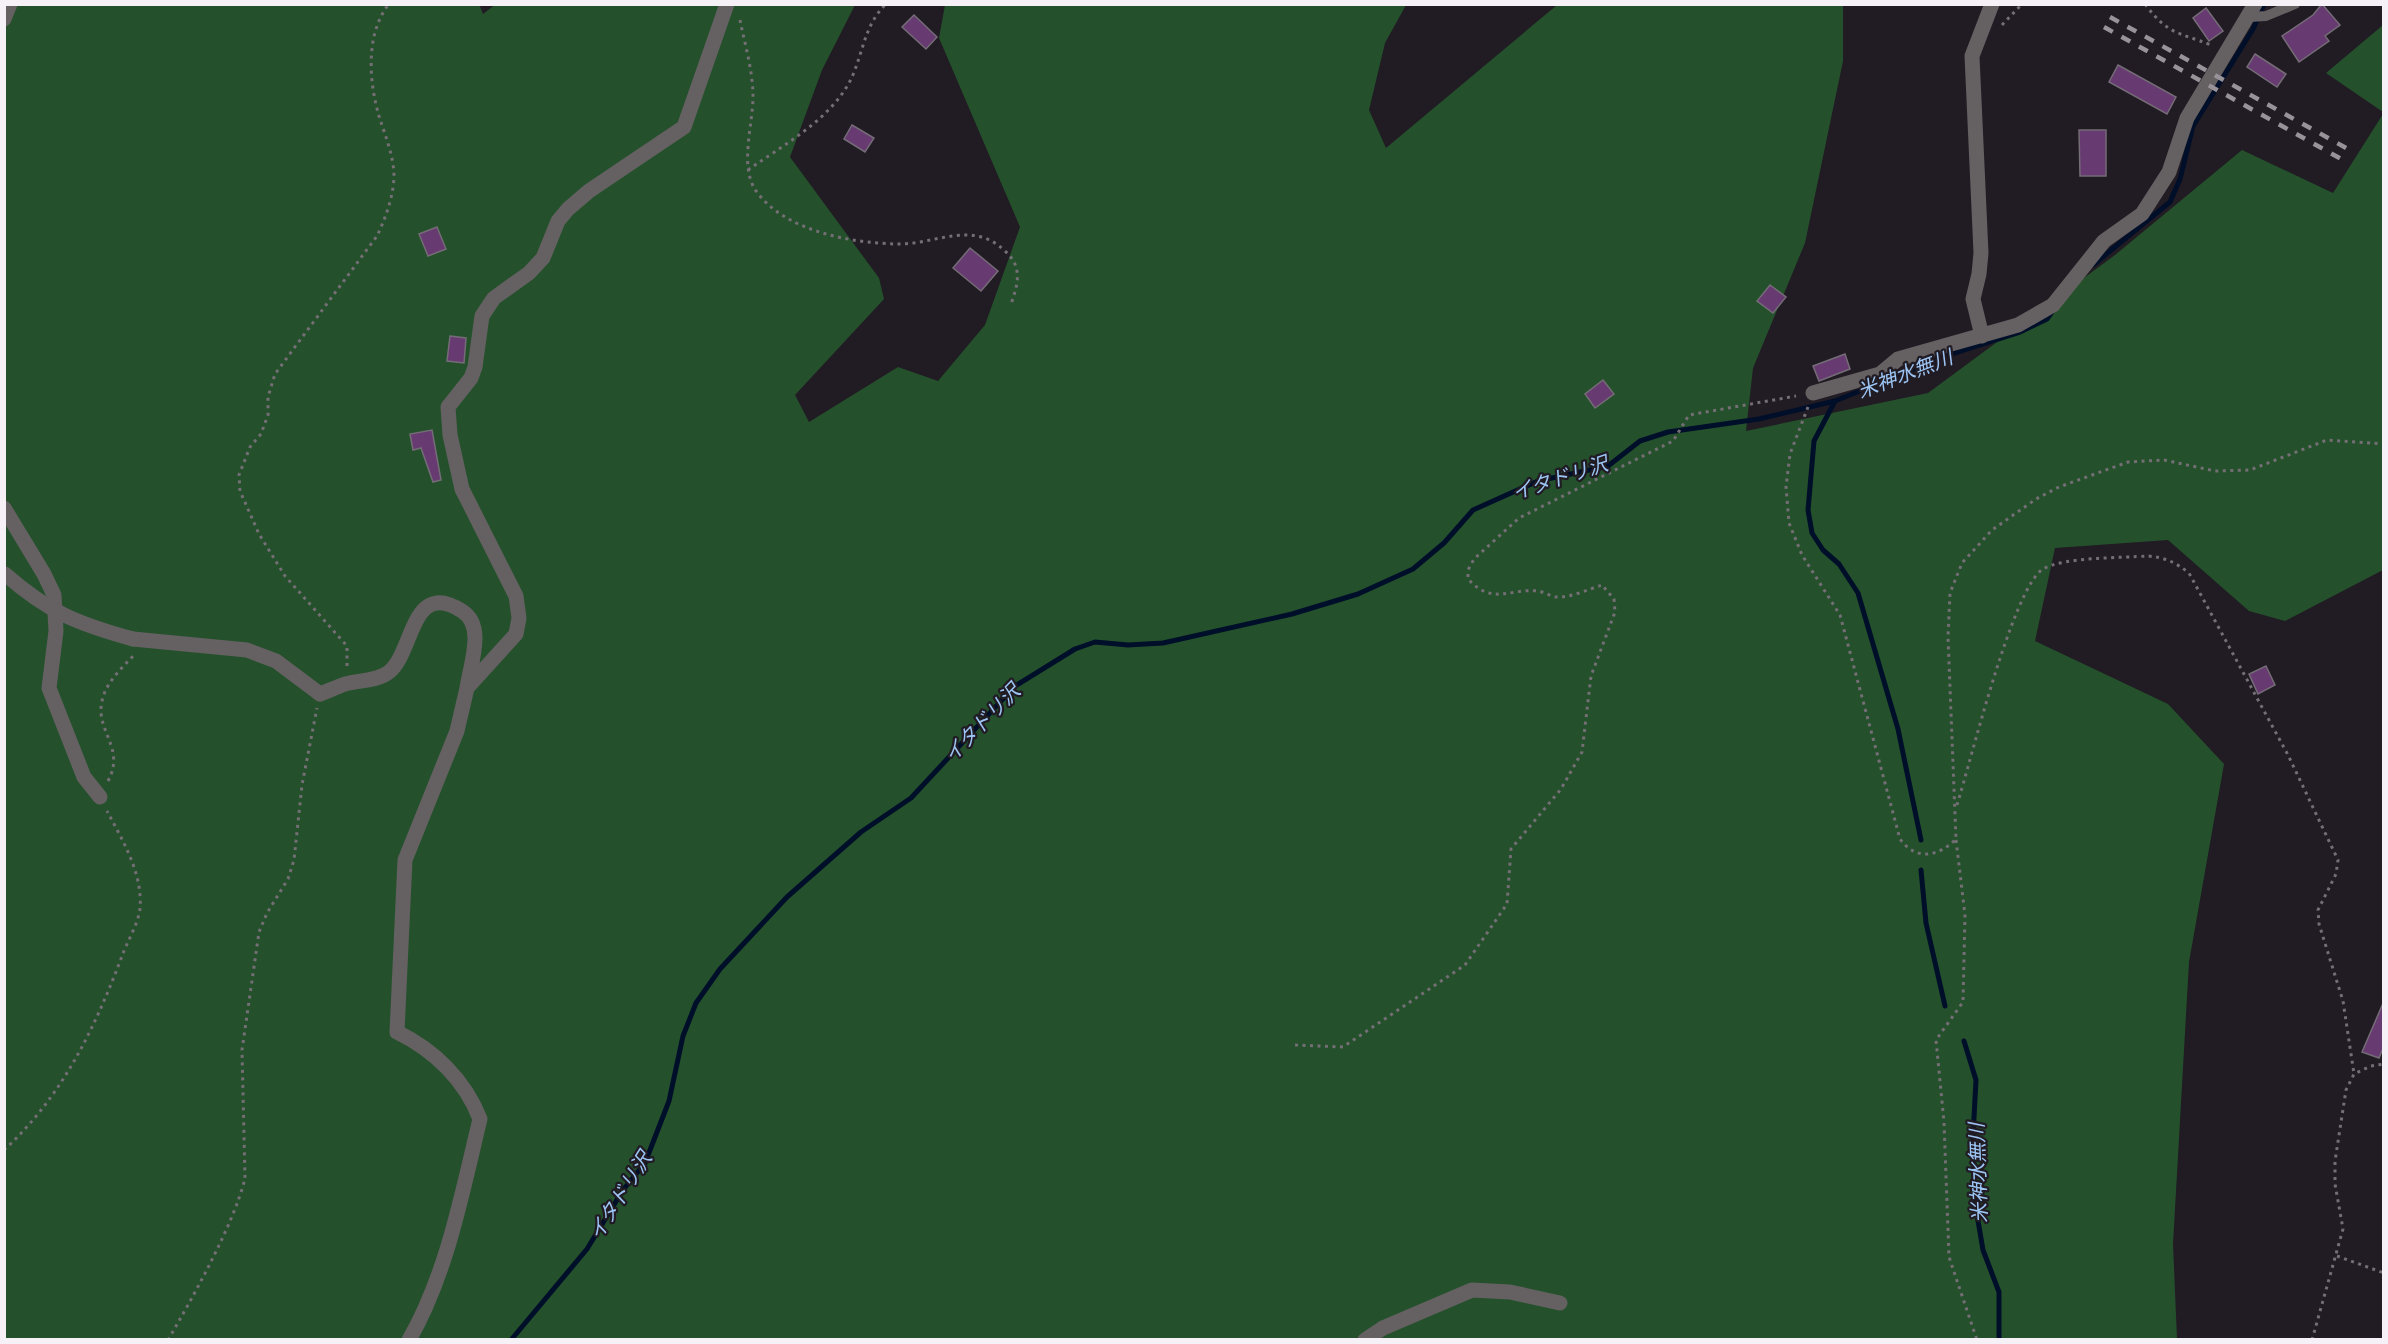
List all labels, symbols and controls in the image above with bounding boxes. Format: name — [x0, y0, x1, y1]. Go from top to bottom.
water label: 米神水無川 — [1854, 343, 1958, 404]
water label: イタドリ沢 — [1509, 449, 1614, 506]
water label: イタドリ沢 — [938, 676, 1028, 768]
water label: 米神水無川 — [1963, 1121, 1993, 1223]
water label: イタドリ沢 — [583, 1145, 659, 1245]

